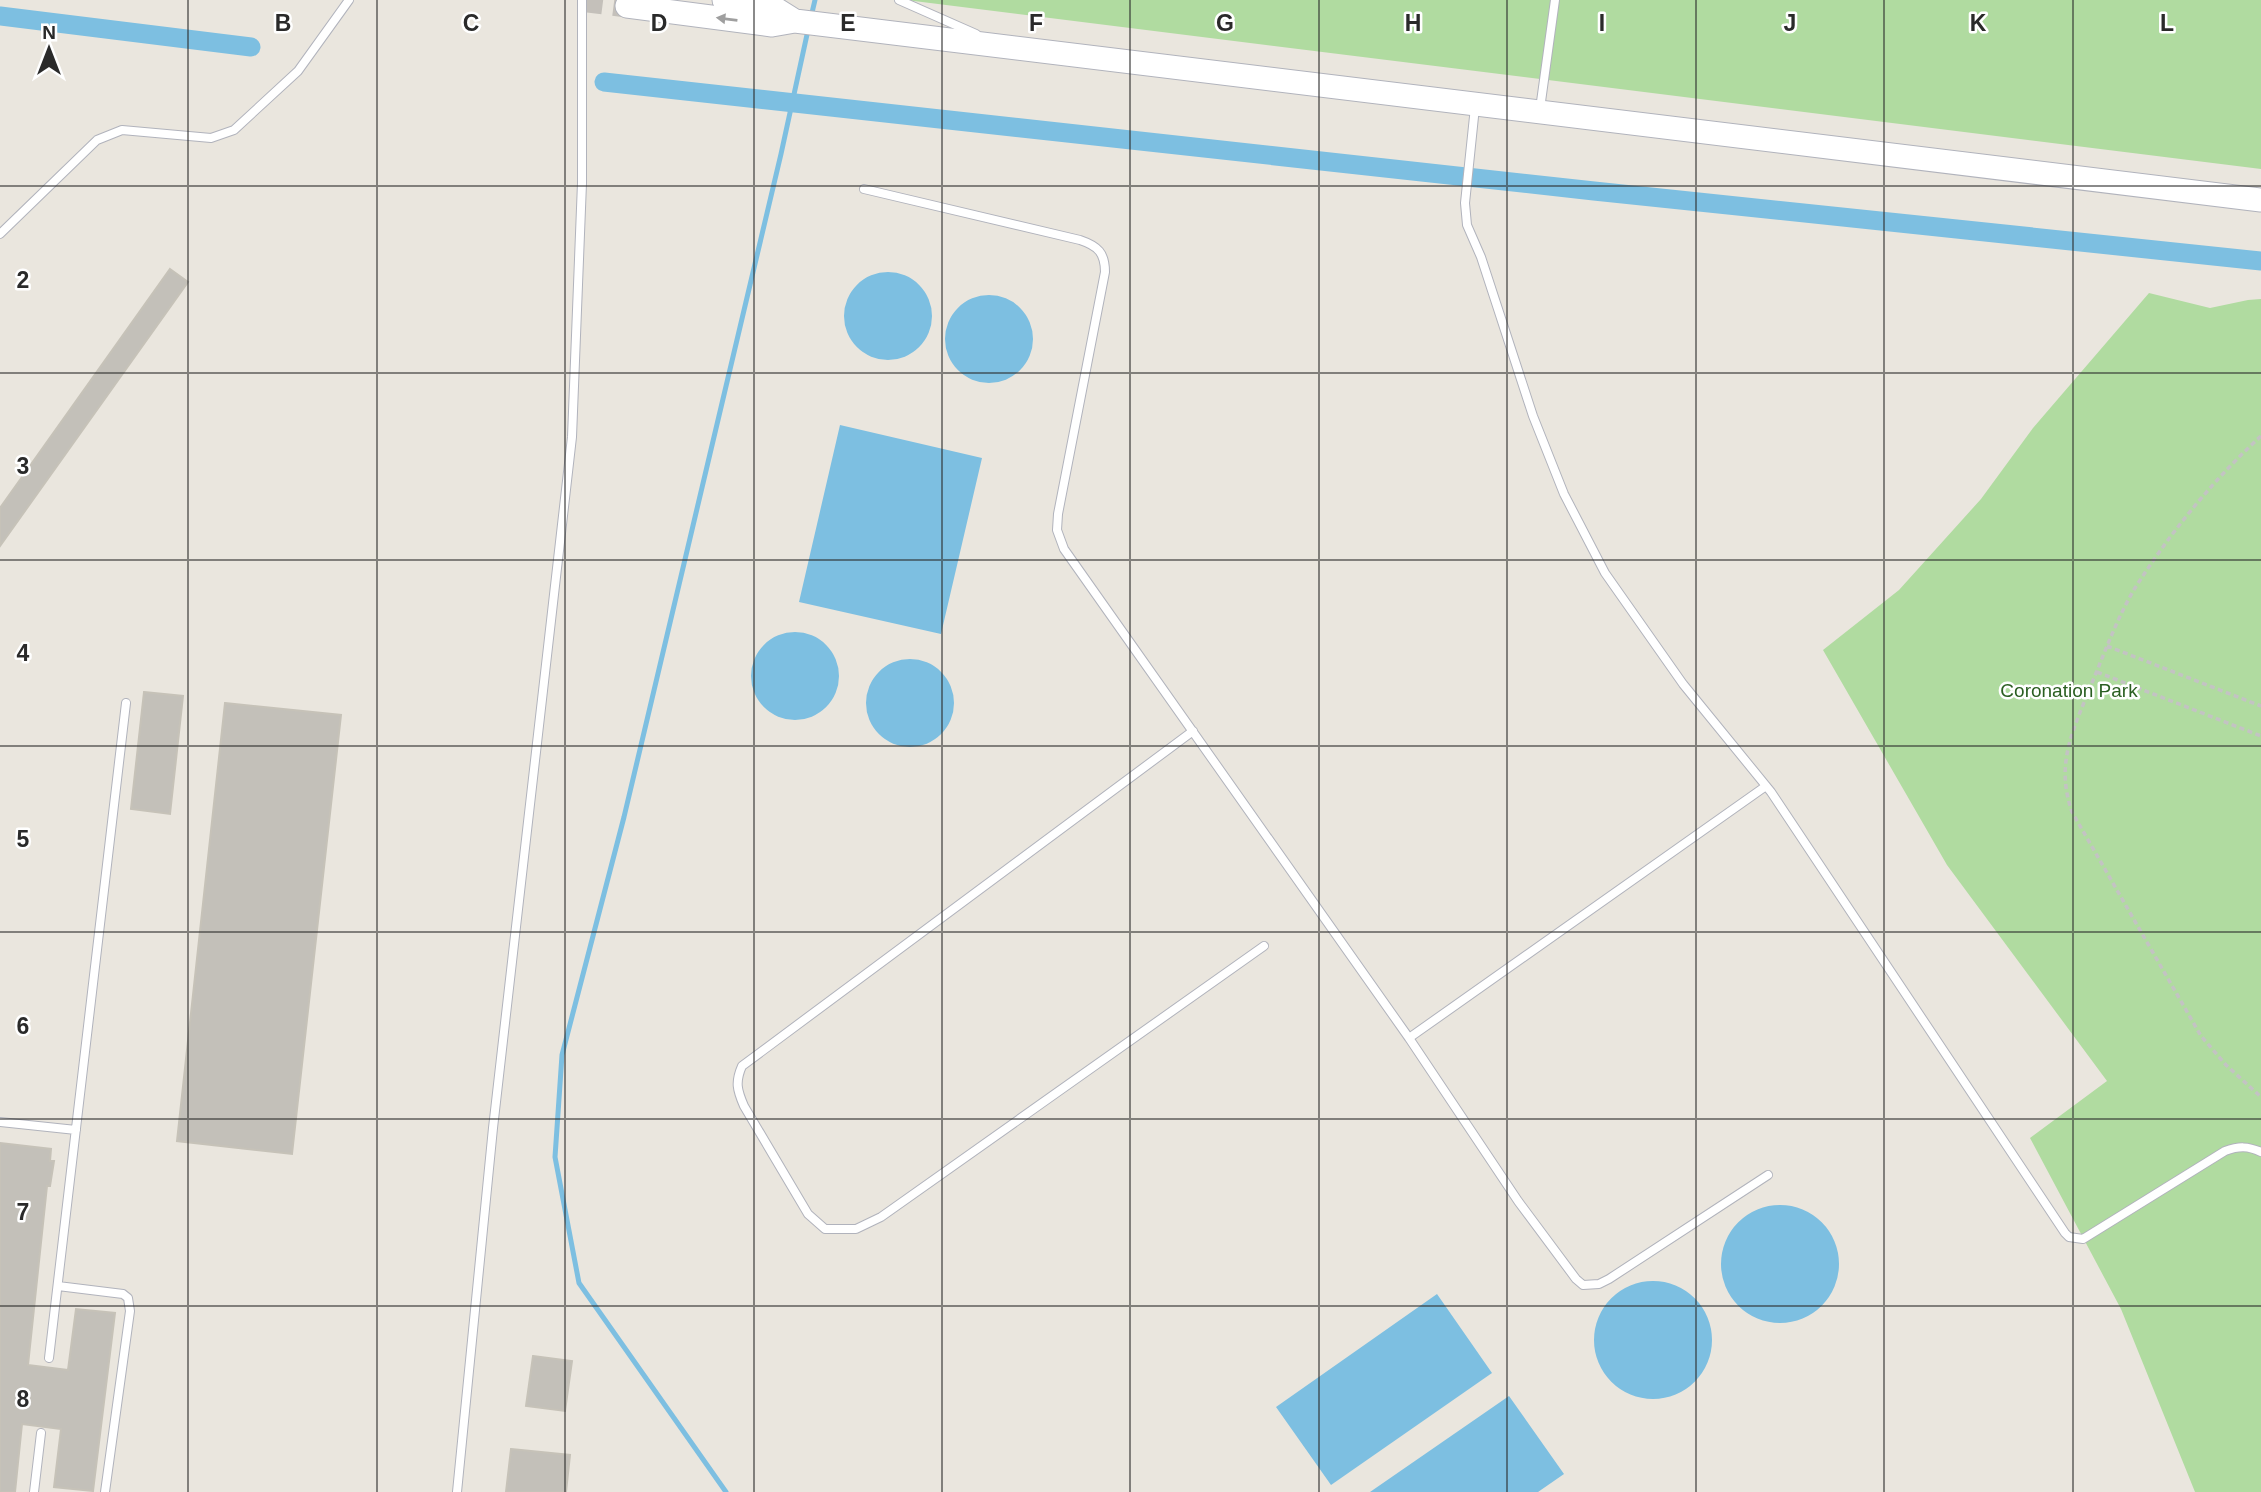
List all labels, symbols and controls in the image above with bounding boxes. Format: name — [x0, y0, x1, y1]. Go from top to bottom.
text: B — [275, 10, 291, 36]
text: C — [463, 10, 479, 36]
text: D — [651, 10, 667, 36]
text: E — [840, 10, 856, 36]
text: F — [1029, 10, 1043, 36]
text: G — [1216, 10, 1234, 36]
text: H — [1405, 10, 1421, 36]
text: I — [1599, 10, 1605, 36]
text: J — [1784, 10, 1796, 36]
text: K — [1970, 10, 1987, 36]
text: L — [2160, 10, 2174, 36]
one-way arrow — [716, 13, 738, 24]
north arrow — [14, 14, 84, 84]
text: N — [42, 22, 56, 43]
text: 2 — [17, 267, 29, 293]
text: 3 — [17, 453, 29, 479]
text: 4 — [17, 640, 30, 666]
park label: Coronation Park — [2000, 680, 2138, 701]
text: 5 — [17, 826, 30, 852]
text: 6 — [17, 1013, 29, 1039]
text: 7 — [17, 1199, 29, 1225]
text: 8 — [17, 1386, 30, 1412]

